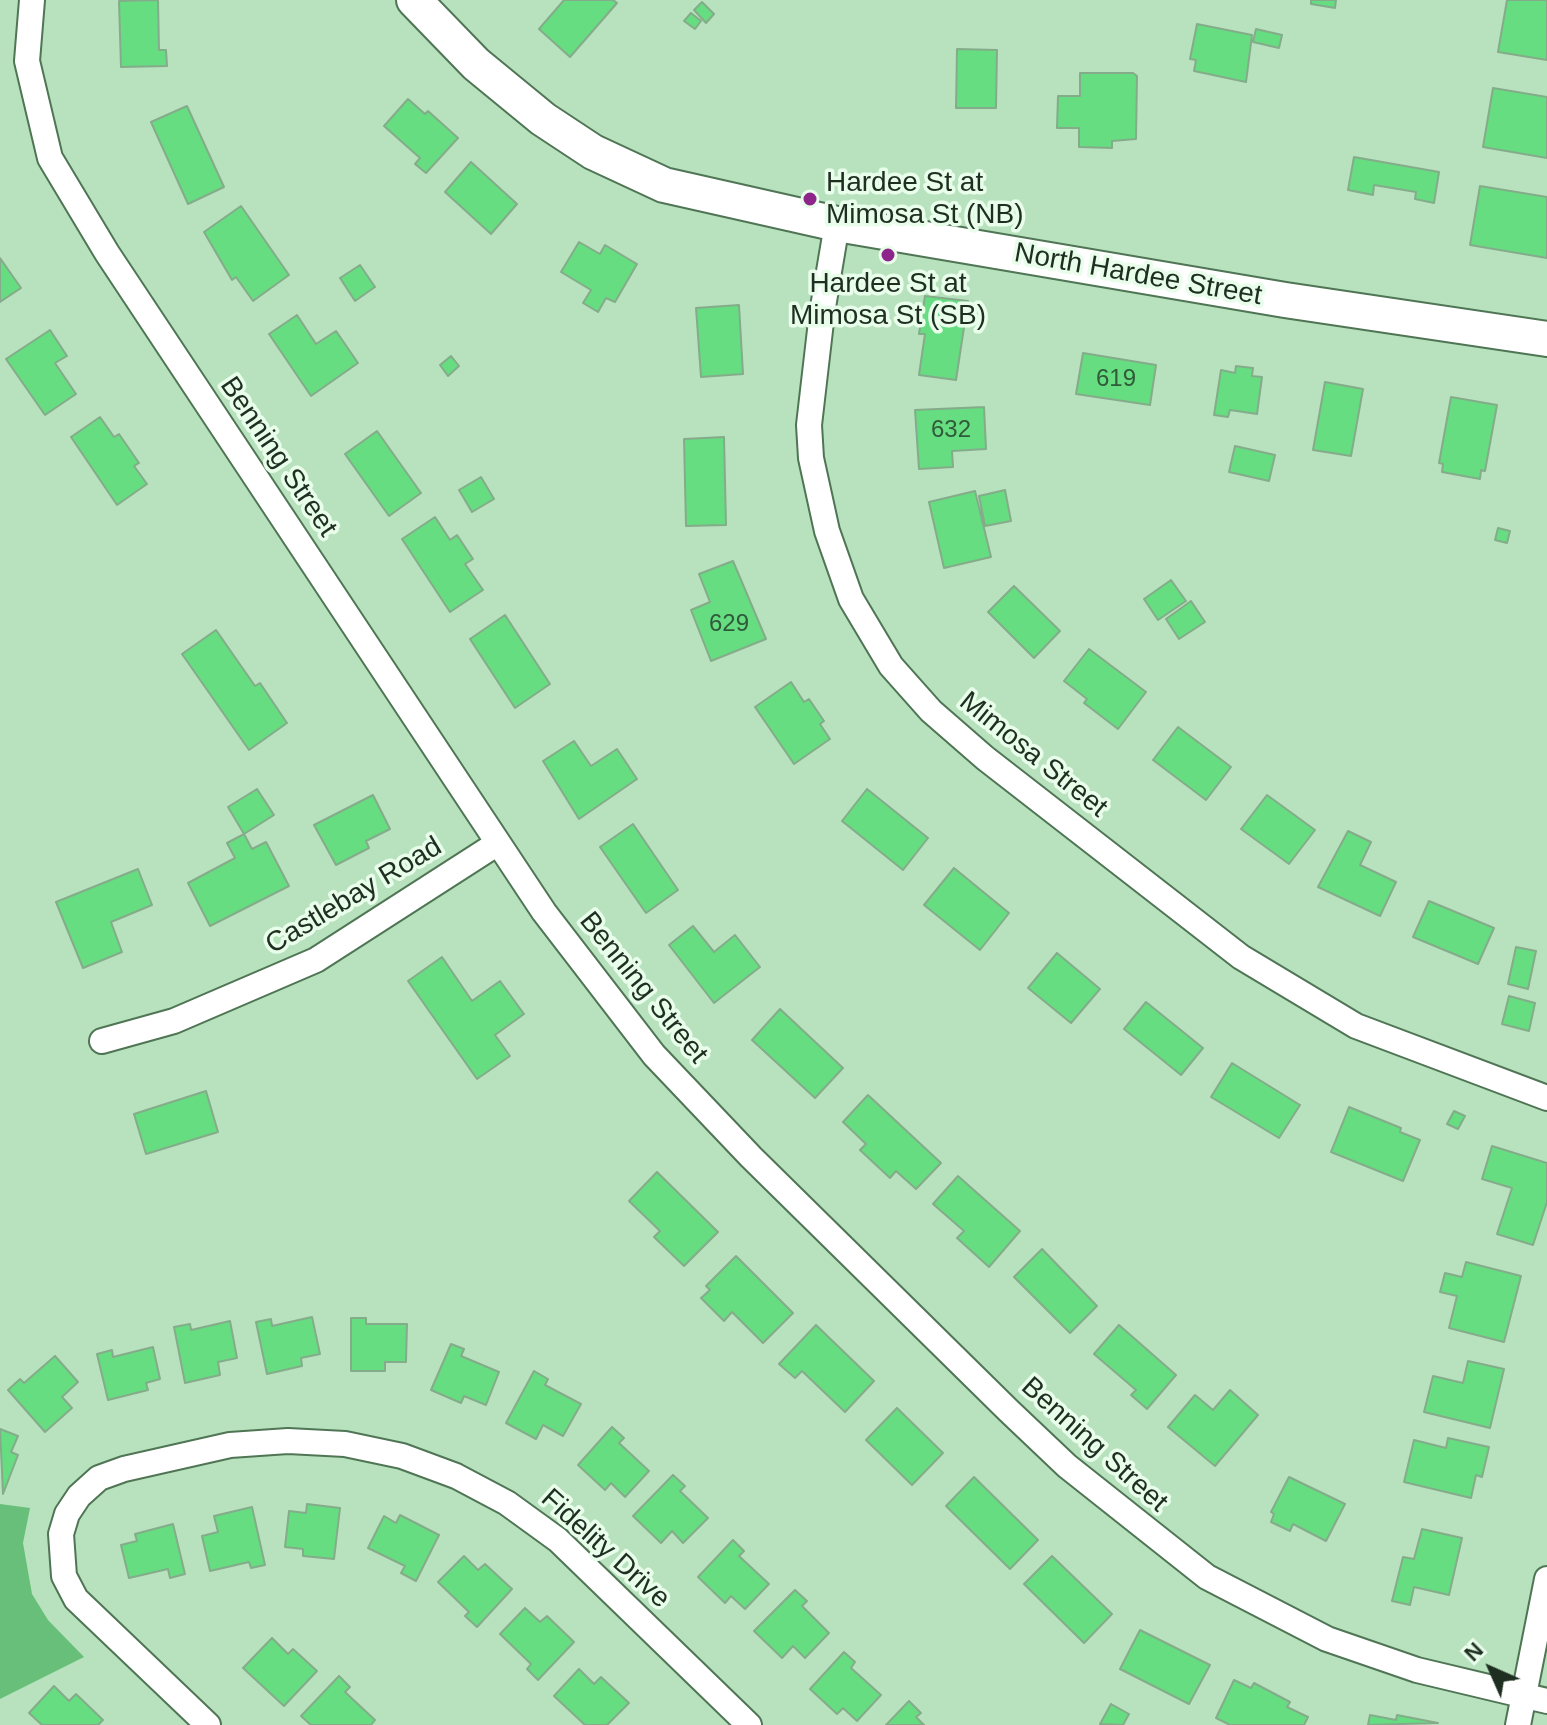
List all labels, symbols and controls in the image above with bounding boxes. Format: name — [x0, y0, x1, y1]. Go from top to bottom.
place label: Hardee St at Mimosa St (NB) — [826, 166, 1024, 232]
marker: Hardee St at Mimosa St (NB) — [801, 190, 819, 208]
street label: North Hardee Street — [1012, 237, 1264, 313]
marker: Hardee St at Mimosa St (SB) — [879, 246, 897, 264]
place label: Hardee St at Mimosa St (SB) — [790, 267, 986, 333]
house number: 619 — [1096, 365, 1136, 393]
street label: Benning Street — [212, 371, 344, 543]
house number: 632 — [931, 416, 971, 444]
house number: 629 — [709, 610, 749, 638]
street label: Mimosa Street — [952, 685, 1114, 825]
street label: Castlebay Road — [260, 830, 448, 962]
street label: Benning Street — [572, 905, 714, 1071]
street label: Benning Street — [1014, 1371, 1174, 1519]
street label: Fidelity Drive — [534, 1482, 676, 1616]
north arrow — [1451, 1629, 1531, 1709]
text: N — [1459, 1637, 1488, 1666]

